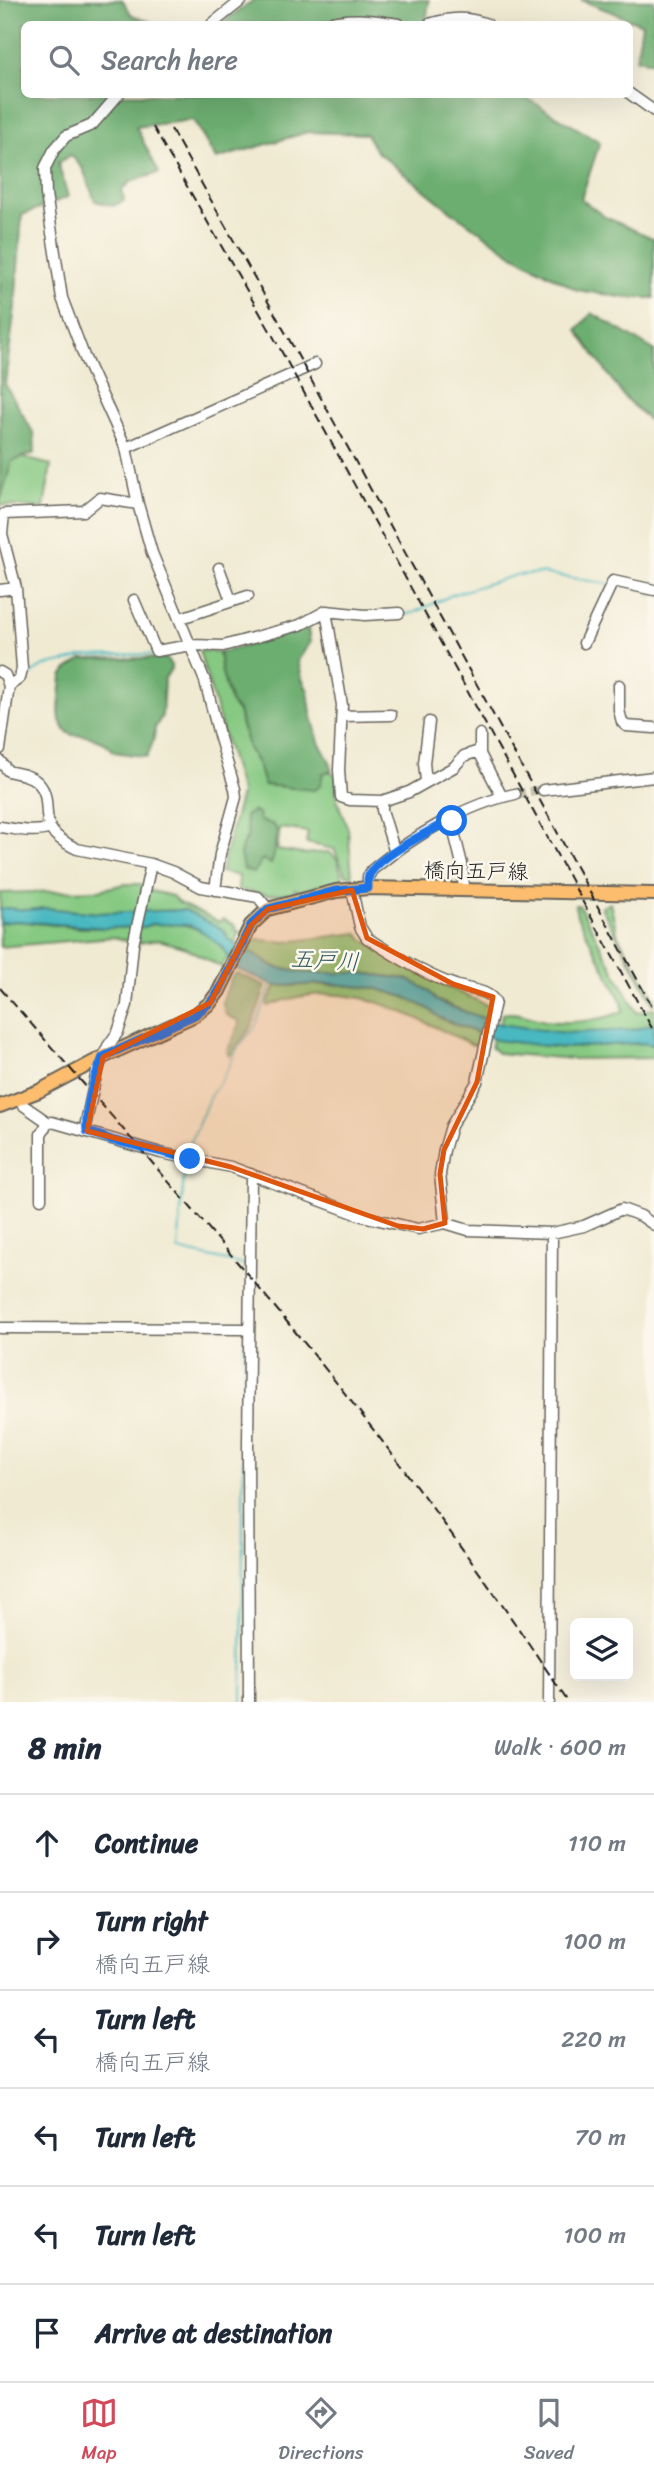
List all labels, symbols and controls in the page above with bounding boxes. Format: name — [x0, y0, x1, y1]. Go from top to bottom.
search box — [21, 21, 633, 98]
text: Search here — [101, 37, 238, 83]
icon: search — [45, 41, 83, 79]
route start — [436, 805, 467, 836]
street label: 橋向五戸線 — [423, 851, 529, 891]
water label: 五戸川 — [289, 938, 360, 983]
route end — [174, 1143, 205, 1174]
map controls — [570, 1618, 633, 1681]
button: layers — [570, 1618, 633, 1681]
text: 8 min — [28, 1721, 101, 1775]
text: Walk · 600 m — [494, 1727, 626, 1768]
text: Continue — [95, 1820, 198, 1866]
text: 110 m — [568, 1823, 626, 1864]
icon: ahead — [28, 1824, 66, 1862]
text: Turn right — [95, 1898, 208, 1944]
text: 100 m — [563, 1921, 626, 1962]
icon: right — [28, 1922, 66, 1960]
text: 橋向五戸線 — [95, 1944, 210, 1985]
text: Turn left — [95, 1996, 195, 2042]
text: 220 m — [561, 2019, 626, 2060]
icon: left — [28, 2020, 66, 2058]
text: 橋向五戸線 — [95, 2042, 210, 2083]
text: Turn left — [95, 2114, 195, 2160]
text: 70 m — [575, 2117, 626, 2158]
icon: left — [28, 2118, 66, 2156]
text: Turn left — [95, 2212, 195, 2258]
text: 100 m — [563, 2215, 626, 2256]
icon: left — [28, 2216, 66, 2254]
text: Arrive at destination — [95, 2310, 332, 2356]
icon: arrive — [28, 2314, 66, 2352]
tab: Map — [80, 2394, 118, 2469]
tab: Directions — [278, 2394, 364, 2469]
tab: Saved — [524, 2394, 574, 2469]

